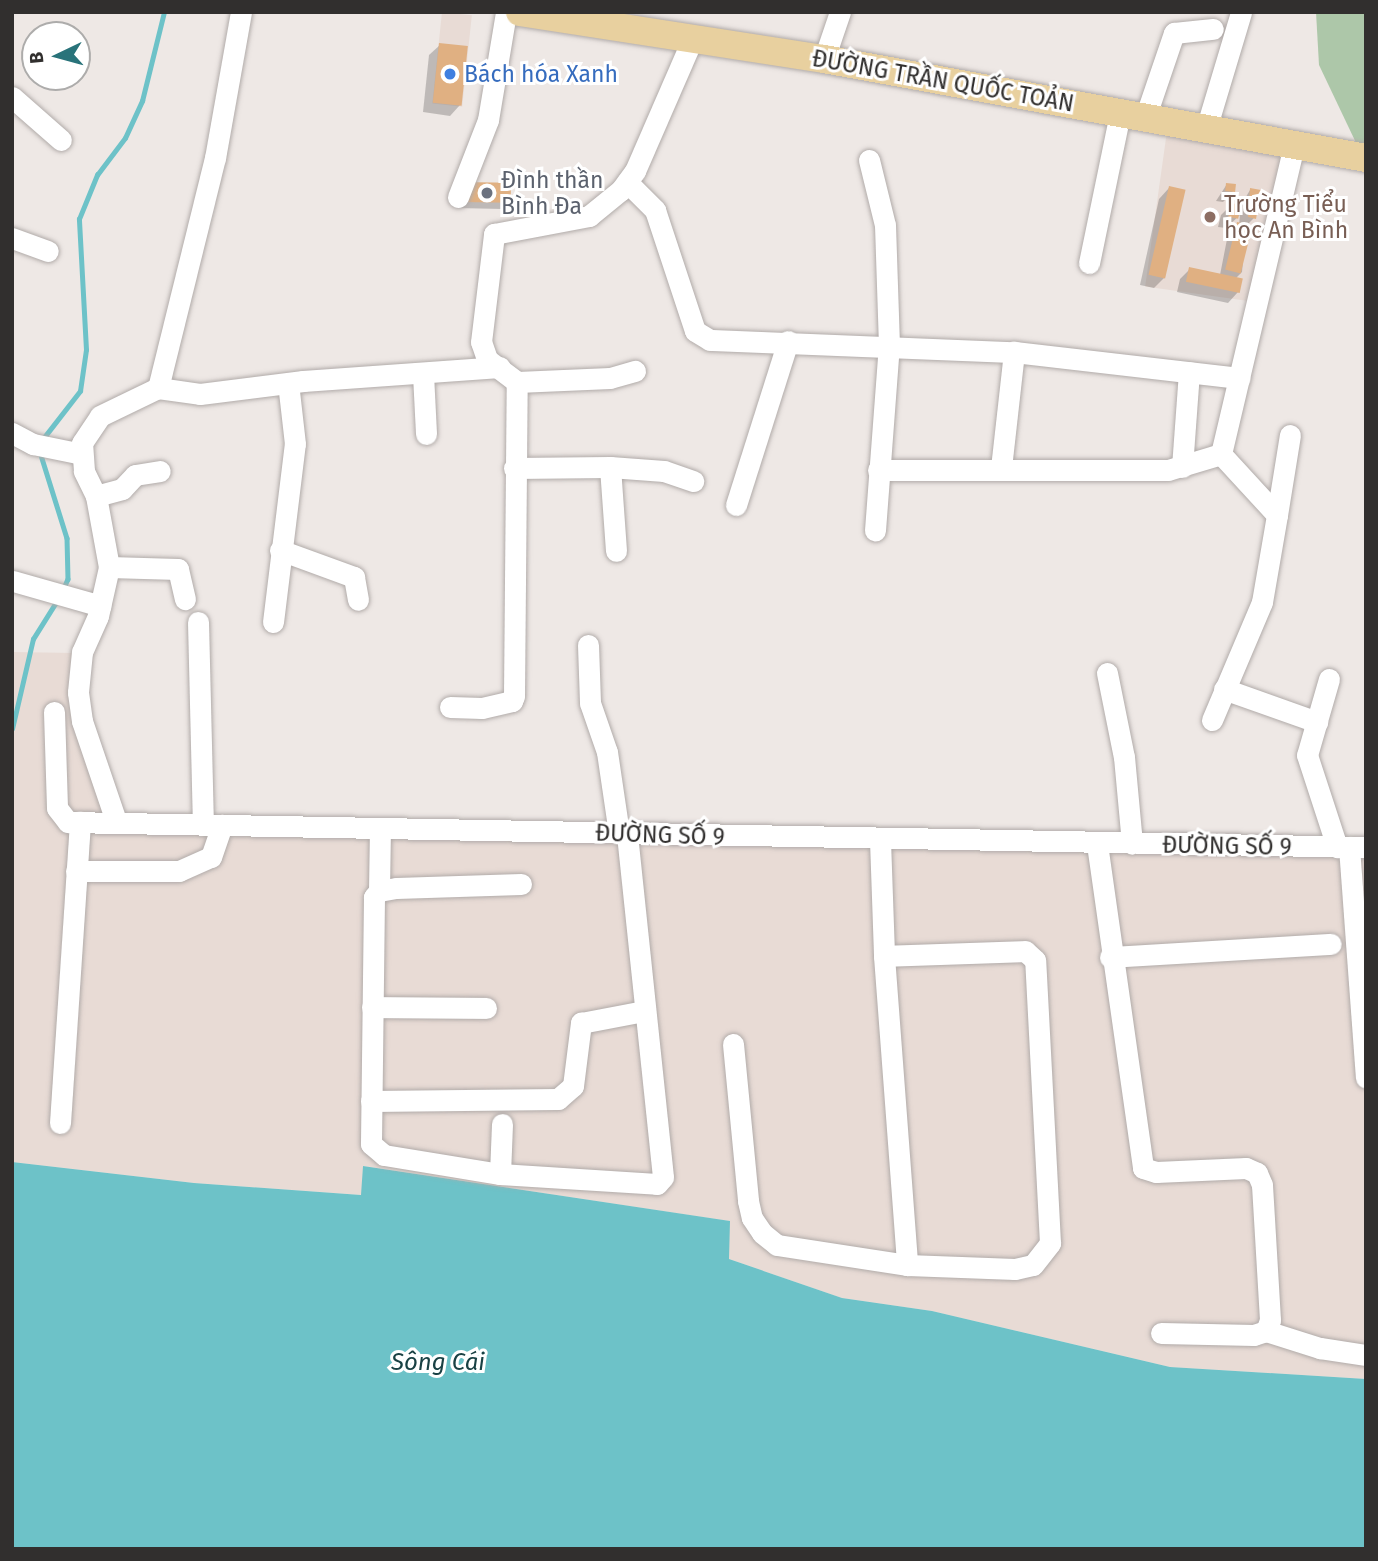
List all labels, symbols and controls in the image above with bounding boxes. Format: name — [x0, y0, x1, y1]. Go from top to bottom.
north arrow — [21, 21, 91, 91]
street label: ĐƯỜNG TRẦN QUỐC TOẢN — [810, 44, 1076, 118]
text: B — [25, 51, 49, 65]
place label: Bách hóa Xanh — [464, 60, 618, 88]
marker: Bách hóa Xanh — [442, 66, 458, 82]
place label: Đình thần Bình Đa — [501, 166, 603, 220]
marker: Đình thần Bình Đa — [479, 185, 495, 201]
place label: Trường Tiểu học An Bình — [1224, 190, 1348, 244]
marker: Trường Tiểu học An Bình — [1202, 209, 1218, 225]
street label: ĐƯỜNG SỐ 9 — [595, 819, 725, 851]
street label: ĐƯỜNG SỐ 9 — [1162, 831, 1292, 861]
water label: Sông Cái — [391, 1349, 485, 1377]

